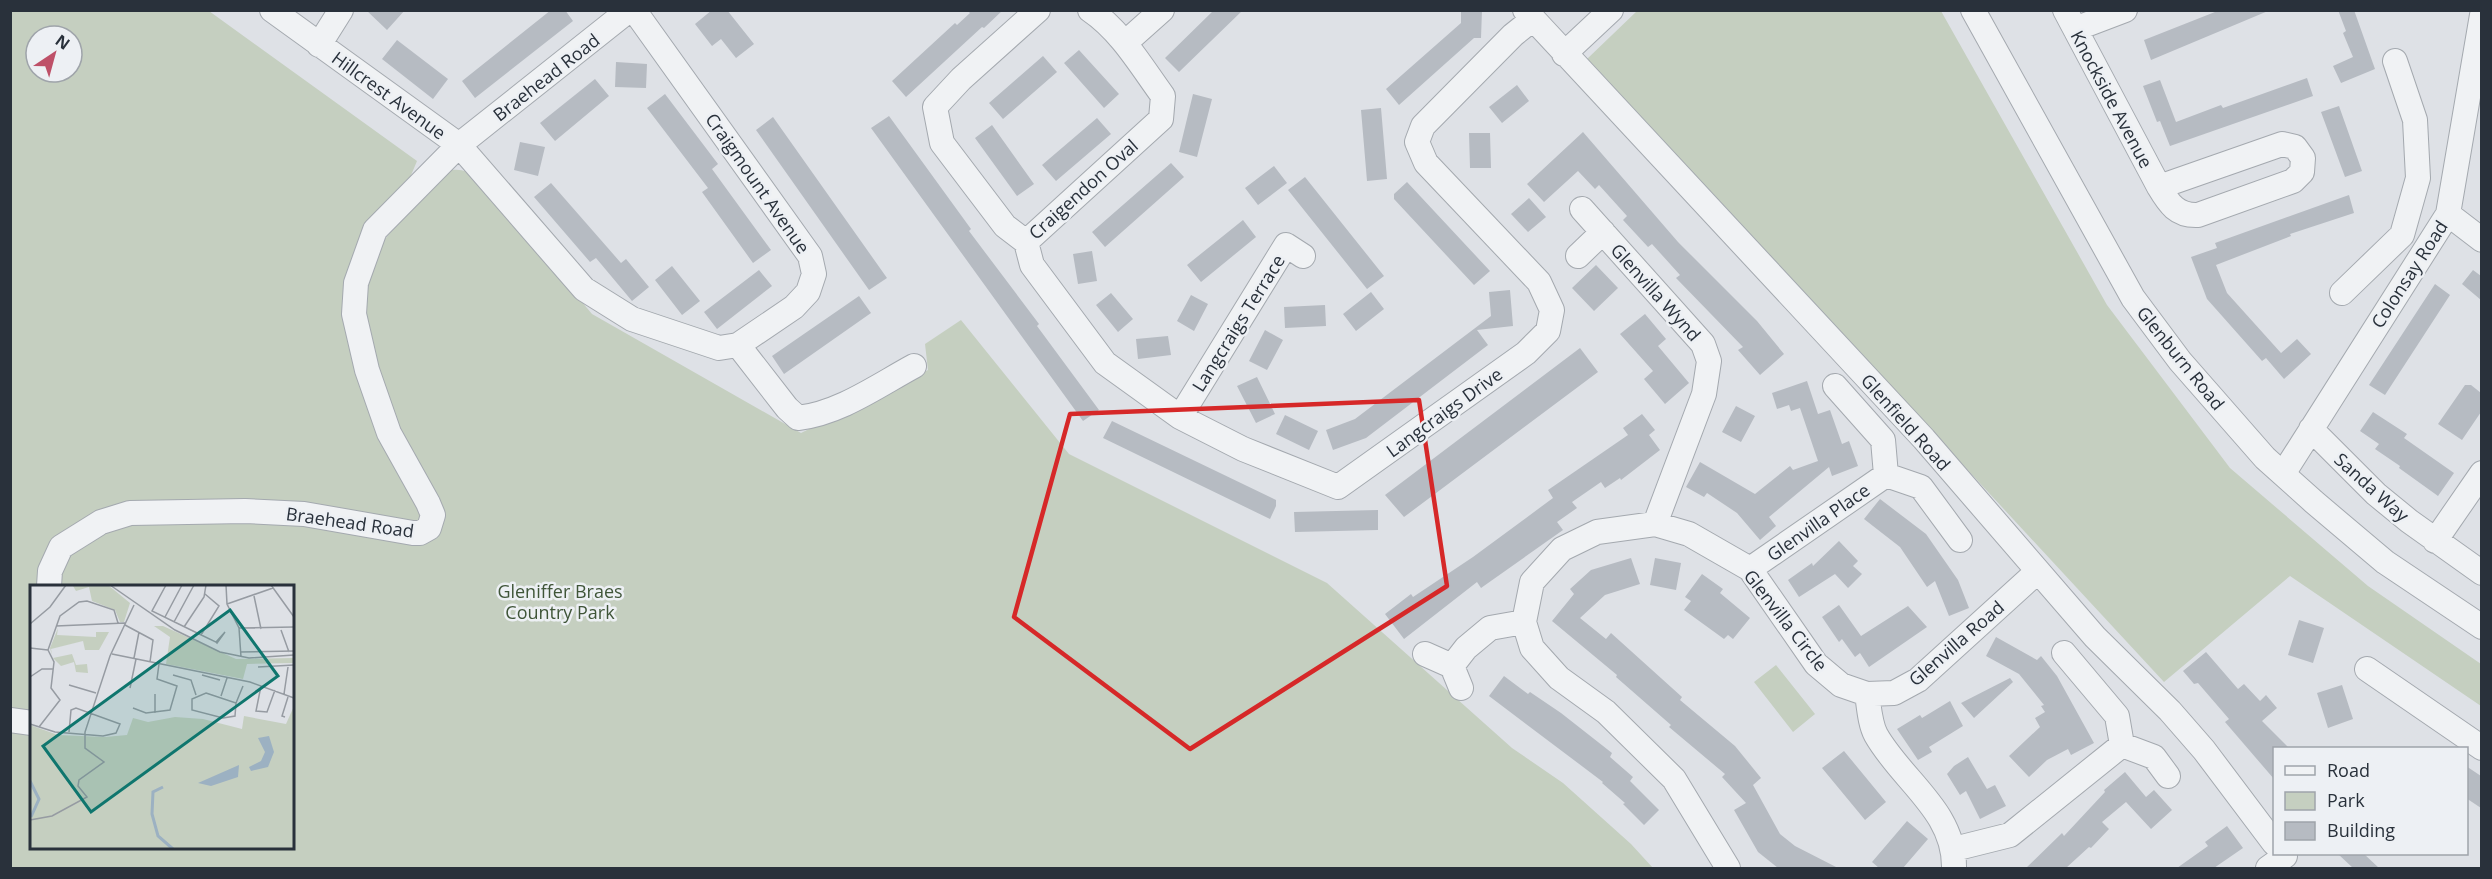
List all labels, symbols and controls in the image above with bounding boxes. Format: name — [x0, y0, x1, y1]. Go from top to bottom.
north arrow — [24, 24, 84, 84]
street label: Knockside Avenue — [2066, 26, 2158, 172]
street label: Braehead Road — [488, 28, 604, 126]
text: N — [51, 29, 75, 55]
street label: Hillcrest Avenue — [327, 46, 451, 144]
street label: Craigmount Avenue — [700, 108, 816, 258]
street label: Craigendon Oval — [1023, 133, 1143, 245]
street label: Colonsay Road — [2365, 216, 2453, 332]
street label: Glenvilla Wynd — [1606, 238, 1706, 346]
street label: Langcraigs Terrace — [1186, 250, 1290, 396]
street label: Glenburn Road — [2132, 301, 2230, 415]
street label: Langcraigs Drive — [1381, 362, 1507, 462]
street label: Glenfield Road — [1856, 368, 1956, 476]
street label: Sanda Way — [2330, 447, 2415, 527]
street label: Glenvilla Place — [1762, 478, 1874, 566]
street label: Braehead Road — [285, 501, 415, 543]
street label: Glenvilla Circle — [1739, 564, 1833, 676]
park label: Gleniffer Braes Country Park — [497, 579, 623, 624]
inset map — [30, 585, 294, 849]
street label: Glenvilla Road — [1903, 595, 2009, 691]
legend — [2273, 747, 2468, 855]
text: Road — [2327, 758, 2370, 782]
text: Park — [2327, 788, 2365, 812]
text: Building — [2327, 818, 2395, 842]

